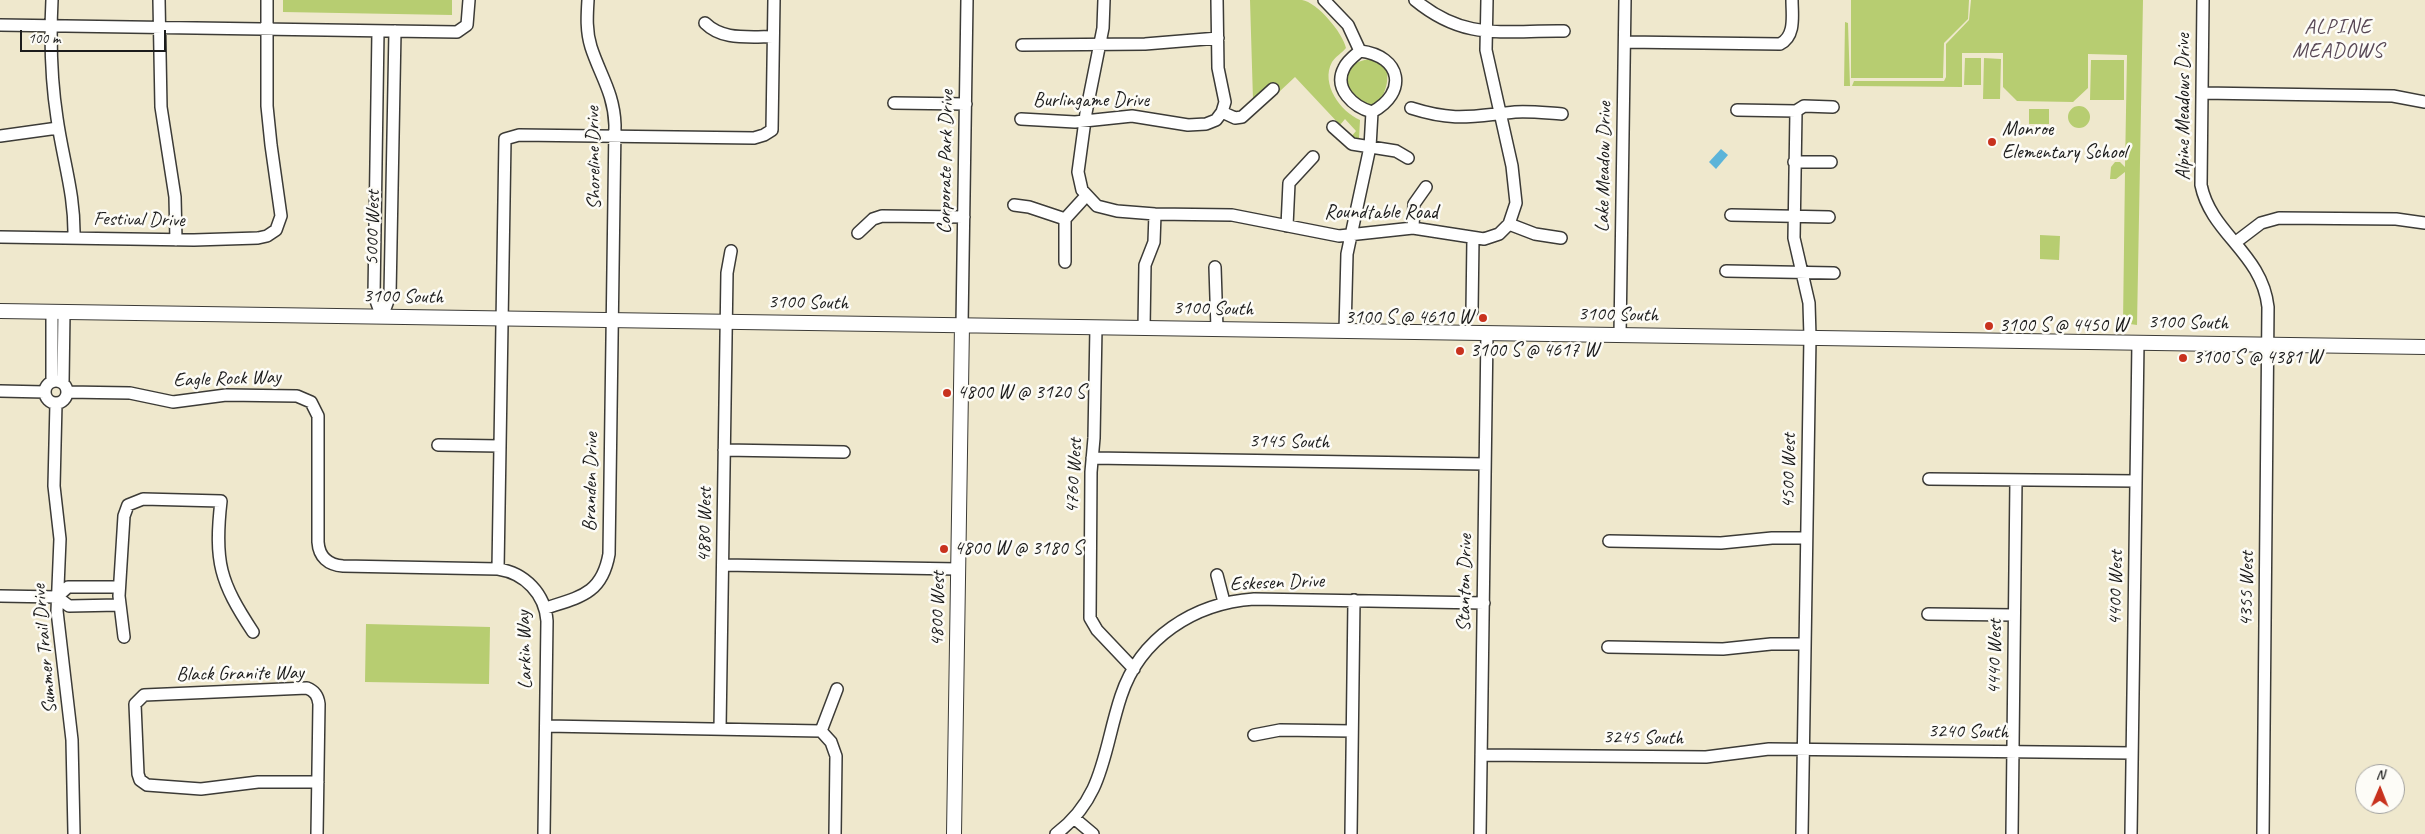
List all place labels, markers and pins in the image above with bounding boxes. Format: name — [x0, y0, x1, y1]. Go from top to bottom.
place label: Monroe Elementary School — [2002, 118, 2127, 165]
marker: Monroe Elementary School — [1986, 136, 1998, 148]
place label: 3100 S @ 4610 W — [1345, 306, 1473, 330]
marker: 3100 S @ 4610 W — [1477, 312, 1489, 324]
place label: 3100 S @ 4450 W — [1999, 314, 2127, 338]
marker: 3100 S @ 4450 W — [1983, 320, 1995, 332]
place label: 3100 S @ 4617 W — [1470, 339, 1598, 363]
marker: 3100 S @ 4617 W — [1454, 345, 1466, 357]
place label: 3100 S @ 4381 W — [2193, 346, 2321, 370]
marker: 3100 S @ 4381 W — [2177, 352, 2189, 364]
place label: 4800 W @ 3120 S — [957, 381, 1085, 405]
marker: 4800 W @ 3120 S — [941, 387, 953, 399]
place label: 4800 W @ 3180 S — [954, 537, 1082, 561]
marker: 4800 W @ 3180 S — [938, 543, 950, 555]

